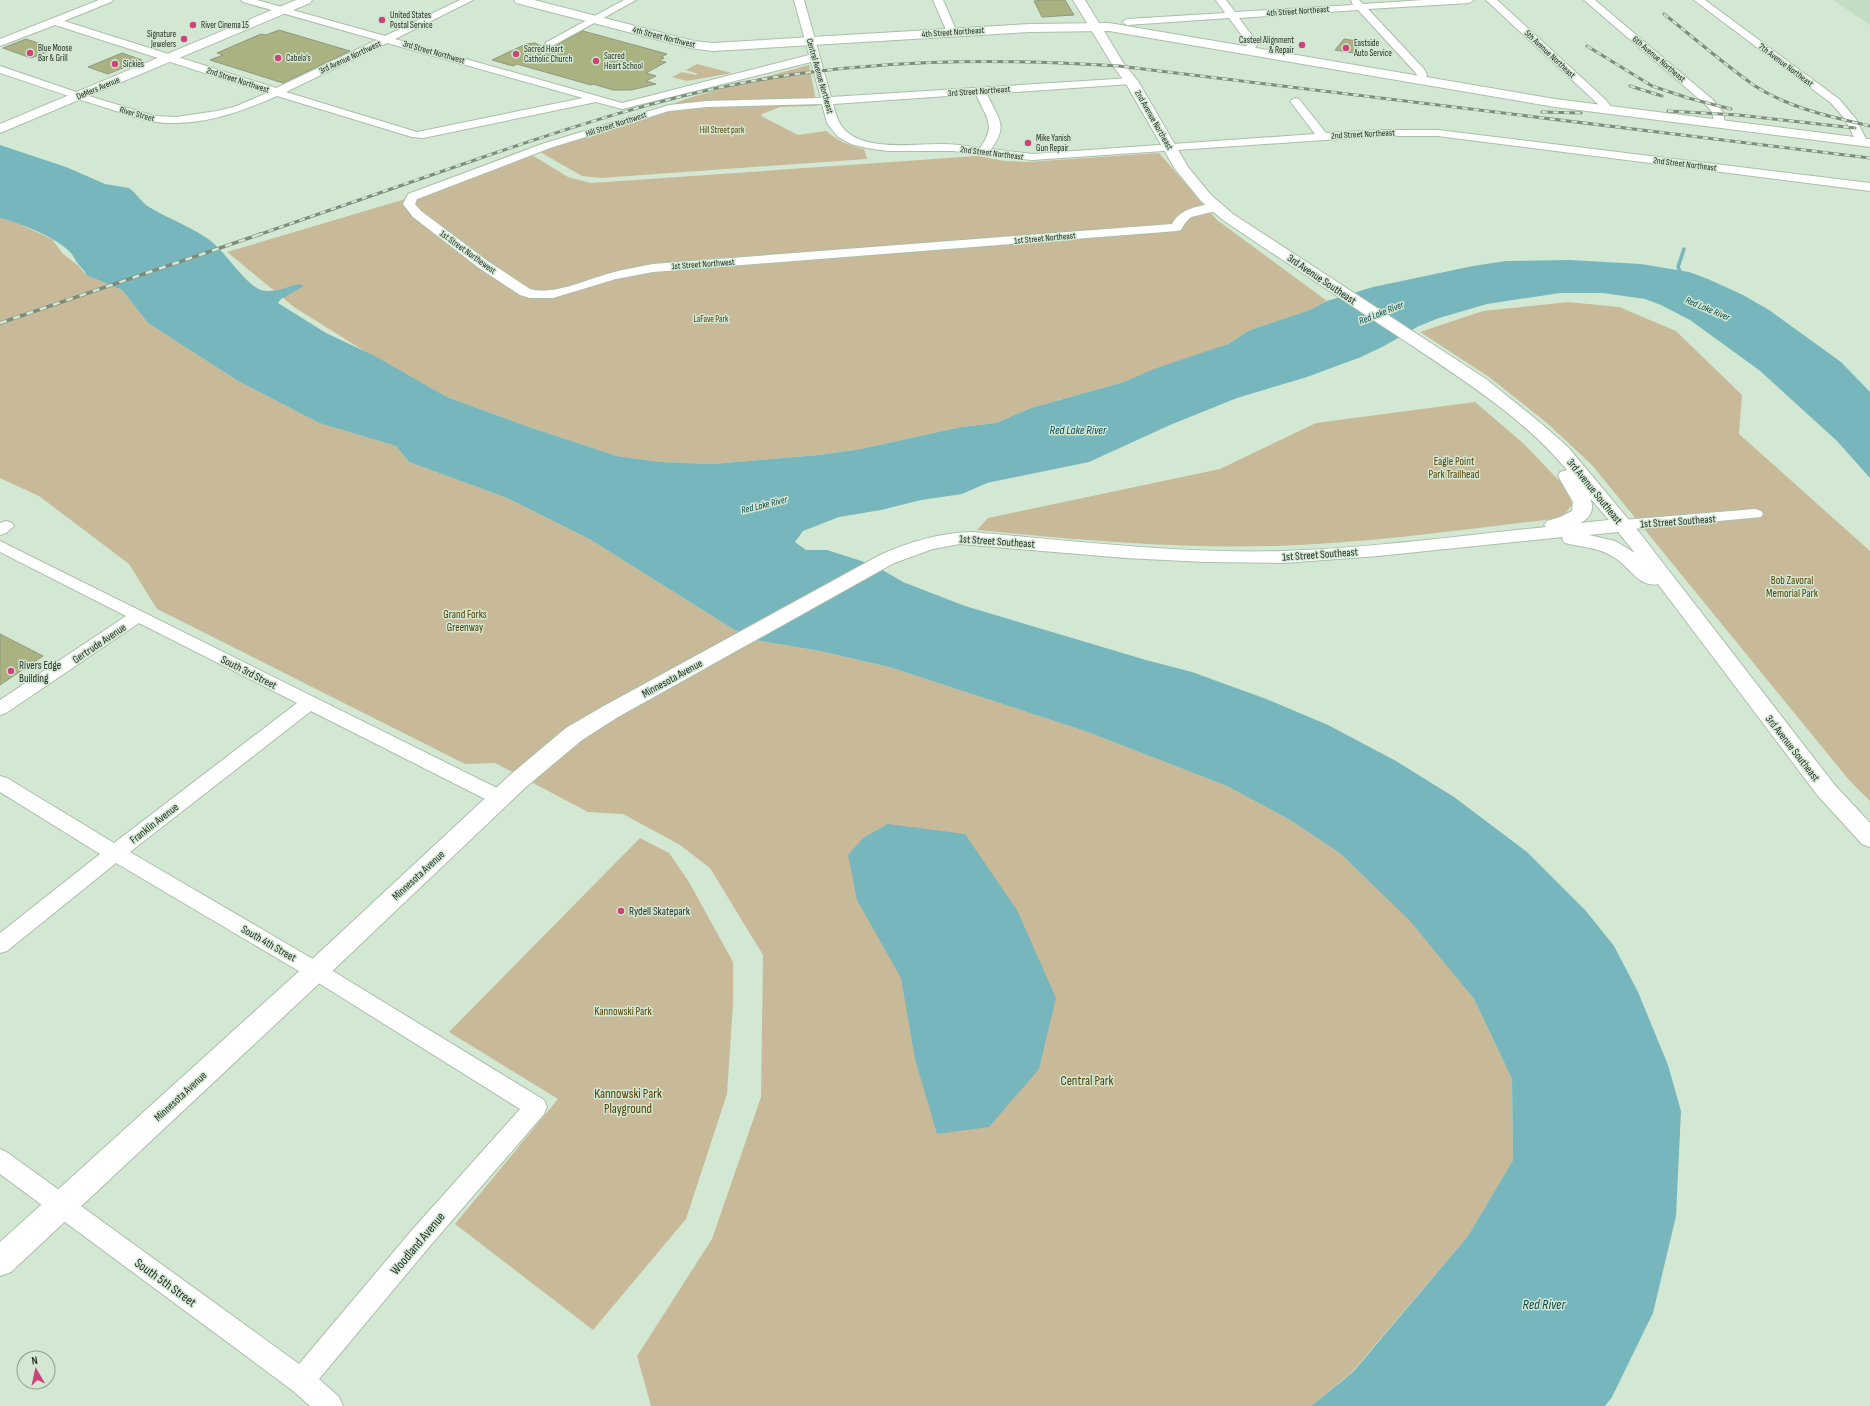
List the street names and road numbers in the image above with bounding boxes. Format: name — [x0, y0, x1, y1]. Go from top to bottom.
street label: 4th Street Northeast — [1266, 4, 1330, 19]
street label: 4th Street Northwest — [631, 24, 697, 51]
street label: 4th Street Northeast — [921, 25, 985, 40]
street label: 5th Avenue Northeast — [1522, 28, 1578, 81]
street label: 6th Avenue Northeast — [1630, 34, 1688, 85]
street label: Central Avenue Northeast — [804, 37, 836, 115]
street label: 3rd Avenue Northwest — [317, 38, 383, 77]
street label: 3rd Street Northwest — [402, 38, 466, 67]
street label: 7th Avenue Northeast — [1756, 41, 1815, 90]
street label: 2nd Street Northwest — [205, 65, 271, 96]
street label: DeMers Avenue — [75, 74, 122, 103]
street label: 3rd Street Northeast — [947, 84, 1011, 99]
street label: 2nd Avenue Northeast — [1132, 89, 1175, 152]
street label: River Street — [118, 105, 156, 125]
street label: Hill Street Northwest — [584, 109, 648, 140]
street label: 2nd Street Northeast — [1331, 127, 1395, 142]
street label: 2nd Street Northeast — [960, 144, 1025, 163]
street label: 2nd Street Northeast — [1653, 155, 1718, 174]
street label: 1st Street Northewest — [437, 228, 498, 277]
street label: 1st Street Northeast — [1014, 230, 1076, 247]
street label: 3rd Avenue Southeast — [1285, 252, 1359, 308]
street label: 1st Street Northwest — [671, 257, 735, 272]
street label: 3rd Avenue Southeast — [1564, 456, 1625, 527]
street label: 1st Street Southeast — [1640, 512, 1717, 531]
street label: 1st Street Southeast — [959, 532, 1036, 551]
street label: 1st Street Southeast — [1282, 545, 1359, 564]
street label: Gertrude Avenue — [70, 621, 129, 666]
street label: South 3rd Street — [219, 653, 279, 692]
street label: Minnesota Avenue — [640, 656, 705, 700]
street label: 3rd Avenue Southeast — [1763, 713, 1823, 785]
street label: Franklin Avenue — [127, 800, 181, 846]
street label: Minnesota Avenue — [389, 848, 447, 903]
street label: South 4th Street — [239, 922, 299, 965]
street label: Minnesota Avenue — [151, 1069, 209, 1124]
street label: Woodland Avenue — [387, 1209, 449, 1278]
street label: South 5th Street — [131, 1255, 199, 1311]

